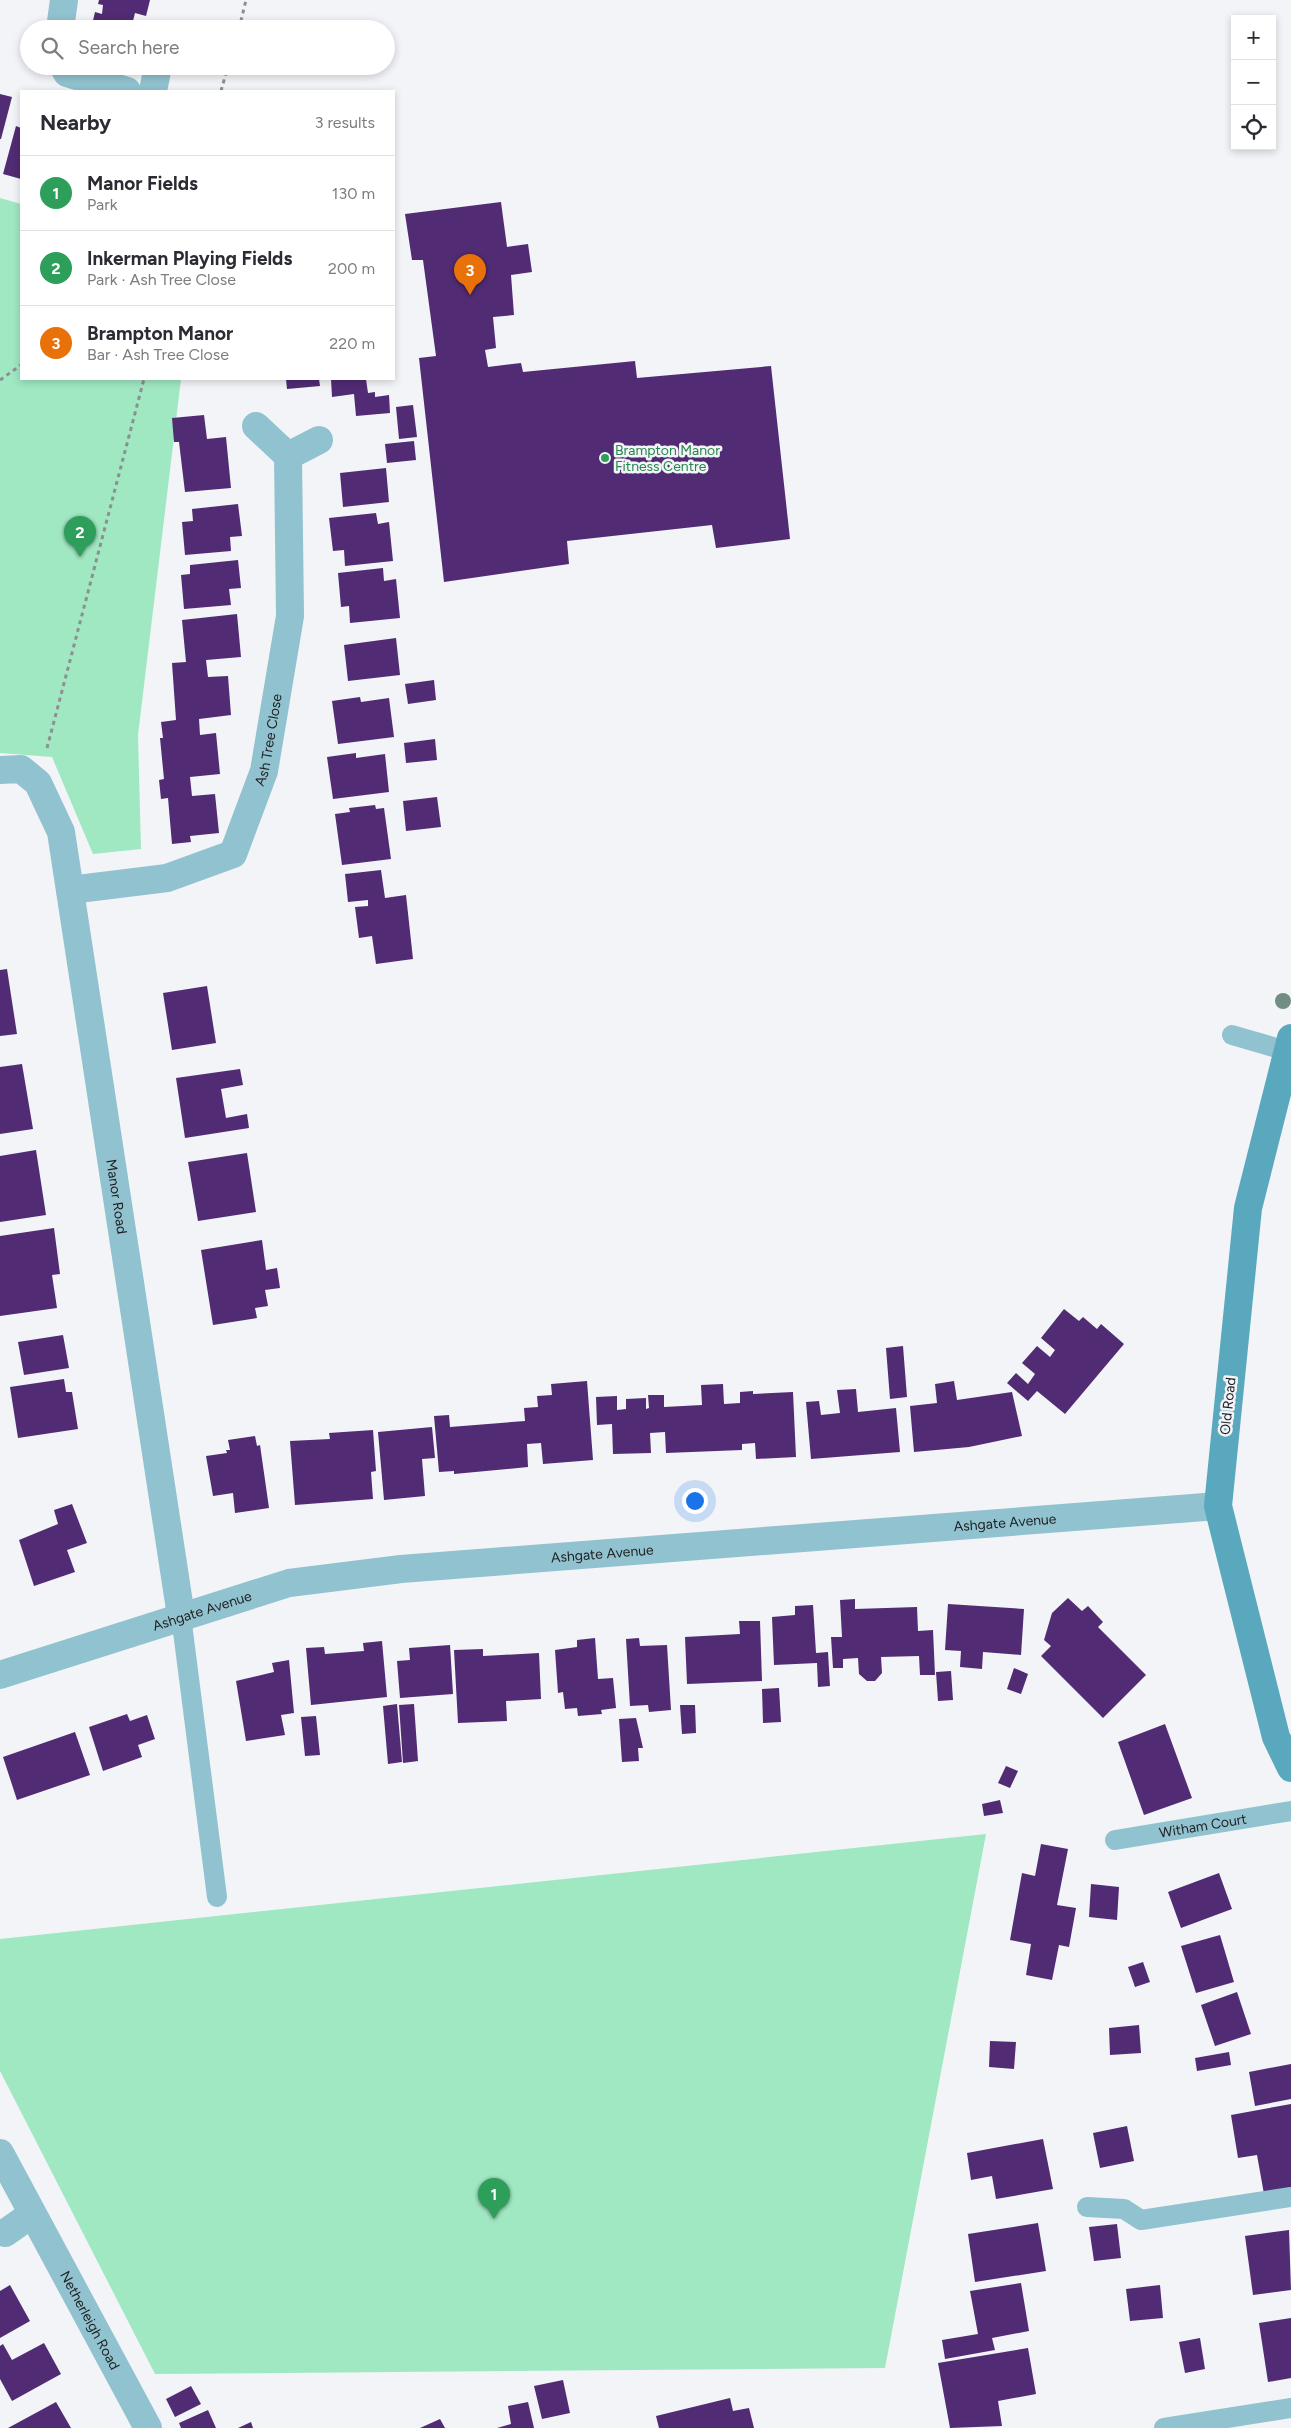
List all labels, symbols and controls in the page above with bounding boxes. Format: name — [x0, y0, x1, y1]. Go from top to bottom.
map controls — [1231, 15, 1276, 150]
button: + — [1231, 15, 1276, 60]
search box — [20, 20, 395, 75]
icon: search — [38, 34, 66, 62]
text: Search here — [78, 36, 180, 59]
button: − — [1231, 60, 1276, 105]
button: locate — [1231, 105, 1276, 150]
text: Nearby — [40, 110, 111, 135]
text: 3 results — [315, 113, 375, 132]
text: Manor Fields — [87, 172, 198, 195]
text: 1 — [53, 184, 59, 203]
text: 130 m — [332, 184, 375, 203]
text: Park — [87, 195, 117, 214]
text: Inkerman Playing Fields — [87, 247, 292, 270]
pin: 3 — [454, 254, 486, 295]
text: 2 — [51, 259, 61, 278]
text: 200 m — [328, 259, 375, 278]
text: Park · Ash Tree Close — [87, 270, 236, 289]
text: Brampton Manor — [87, 322, 233, 345]
text: 3 — [52, 334, 60, 353]
text: 220 m — [329, 334, 375, 353]
text: Bar · Ash Tree Close — [87, 345, 229, 364]
place label: Brampton Manor Fitness Centre — [615, 442, 720, 475]
marker: Brampton Manor Fitness Centre — [599, 452, 611, 464]
pin: 2 — [64, 516, 96, 557]
street label: Ash Tree Close — [251, 692, 285, 788]
street label: Manor Road — [103, 1158, 131, 1235]
street label: Old Road — [1217, 1376, 1239, 1436]
your location — [682, 1488, 708, 1514]
street label: Ashgate Avenue — [953, 1510, 1057, 1535]
street label: Ashgate Avenue — [550, 1541, 655, 1566]
street label: Ashgate Avenue — [150, 1587, 254, 1634]
street label: Witham Court — [1158, 1810, 1248, 1841]
pin: 1 — [478, 2178, 510, 2219]
street label: Netherleigh Road — [57, 2268, 124, 2373]

